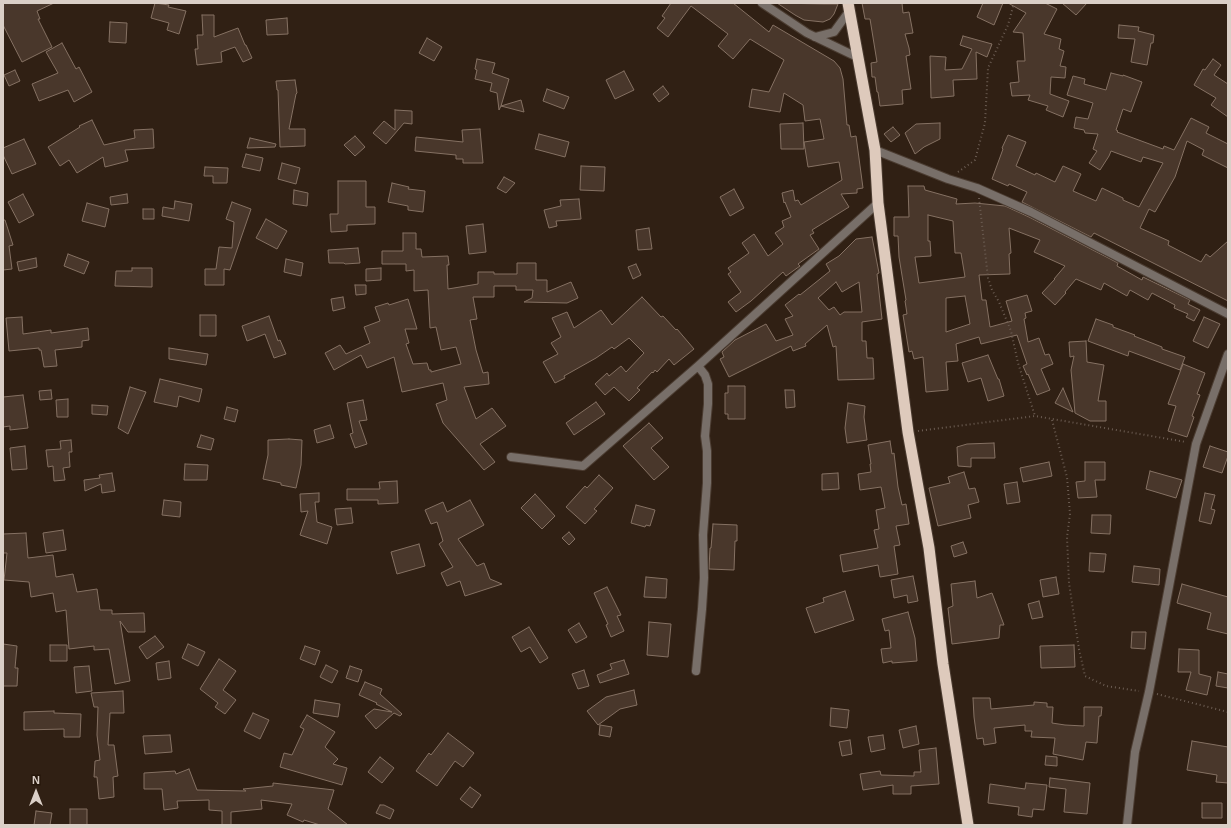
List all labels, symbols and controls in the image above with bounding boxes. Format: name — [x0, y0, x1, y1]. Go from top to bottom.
north arrow — [16, 772, 56, 812]
text: N — [32, 774, 40, 786]

